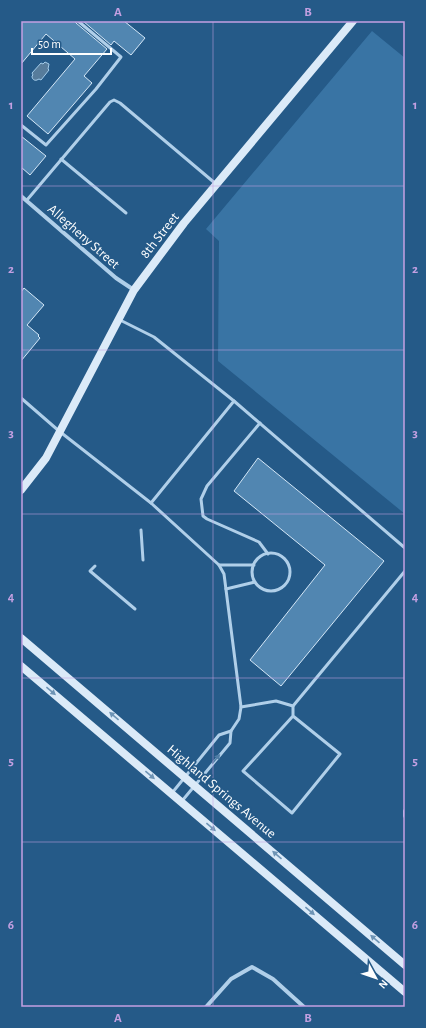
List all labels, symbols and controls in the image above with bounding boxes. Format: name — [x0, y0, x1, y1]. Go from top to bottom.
text: A — [114, 6, 122, 19]
text: B — [304, 6, 312, 19]
scale bar — [32, 30, 111, 56]
text: 50 m — [38, 38, 61, 50]
text: 1 — [9, 99, 13, 112]
text: 1 — [413, 99, 417, 112]
street label: Allegheny Street — [45, 202, 122, 272]
street label: 8th Street — [138, 210, 182, 261]
text: 2 — [8, 263, 14, 276]
text: 2 — [412, 263, 418, 276]
text: 3 — [8, 427, 14, 440]
text: 3 — [412, 427, 418, 440]
text: 4 — [8, 591, 15, 604]
text: 4 — [412, 591, 419, 604]
one-way arrow — [46, 686, 55, 695]
one-way arrow — [108, 712, 119, 721]
street label: Highland Springs Avenue — [164, 742, 279, 841]
one-way arrow — [212, 754, 221, 765]
text: 5 — [8, 755, 14, 768]
text: 5 — [412, 755, 418, 768]
one-way arrow — [145, 771, 155, 780]
one-way arrow — [206, 822, 216, 831]
one-way arrow — [271, 850, 282, 859]
one-way arrow — [305, 906, 316, 915]
text: 6 — [8, 919, 14, 932]
text: 6 — [412, 919, 418, 932]
one-way arrow — [370, 935, 381, 944]
north arrow — [356, 958, 396, 998]
text: N — [377, 978, 390, 991]
text: A — [114, 1012, 122, 1025]
text: B — [304, 1012, 312, 1025]

